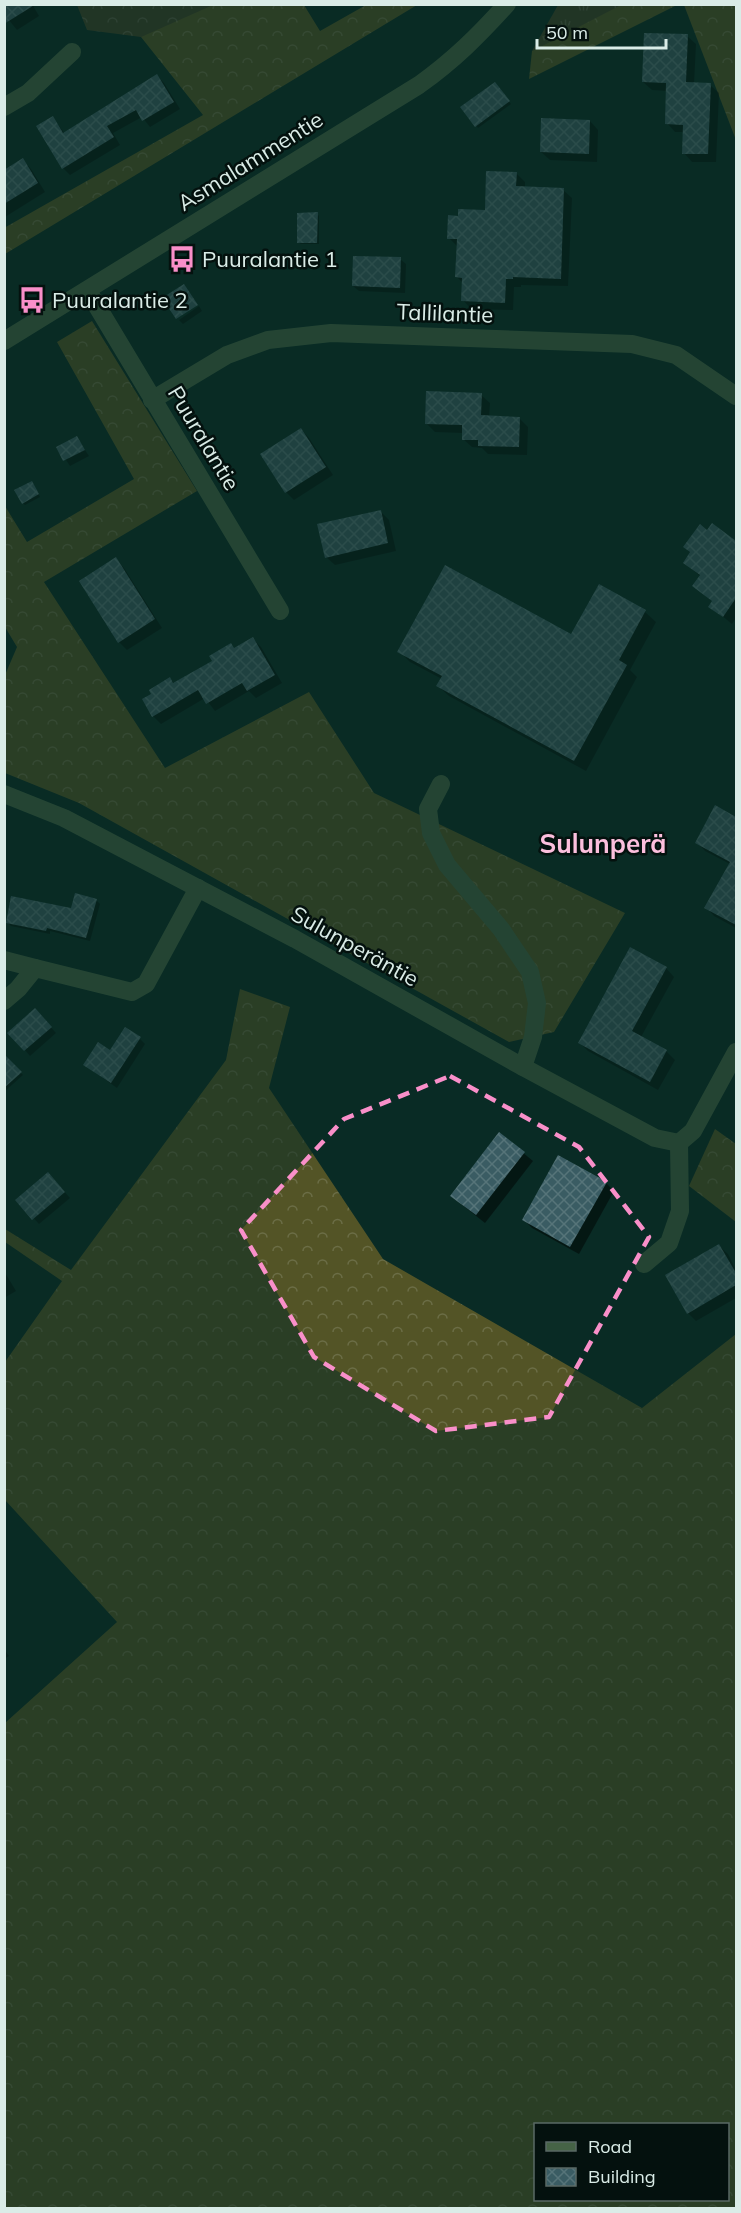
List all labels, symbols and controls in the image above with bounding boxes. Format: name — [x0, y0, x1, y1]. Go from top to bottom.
scale bar — [537, 12, 666, 50]
text: 50 m — [546, 21, 588, 44]
street label: Asmalammentie — [172, 105, 328, 217]
bus stop icon: Puuralantie 1 — [167, 244, 197, 274]
place label: Puuralantie 1 — [202, 245, 338, 273]
bus stop icon: Puuralantie 2 — [17, 285, 47, 315]
place label: Puuralantie 2 — [52, 286, 188, 314]
street label: Tallilantie — [396, 297, 494, 329]
street label: Puuralantie — [162, 381, 246, 495]
district label: Sulunperä — [540, 827, 666, 860]
street label: Sulunperäntie — [286, 899, 424, 993]
legend — [534, 2123, 729, 2201]
text: Road — [588, 2135, 632, 2158]
text: Building — [588, 2165, 656, 2188]

